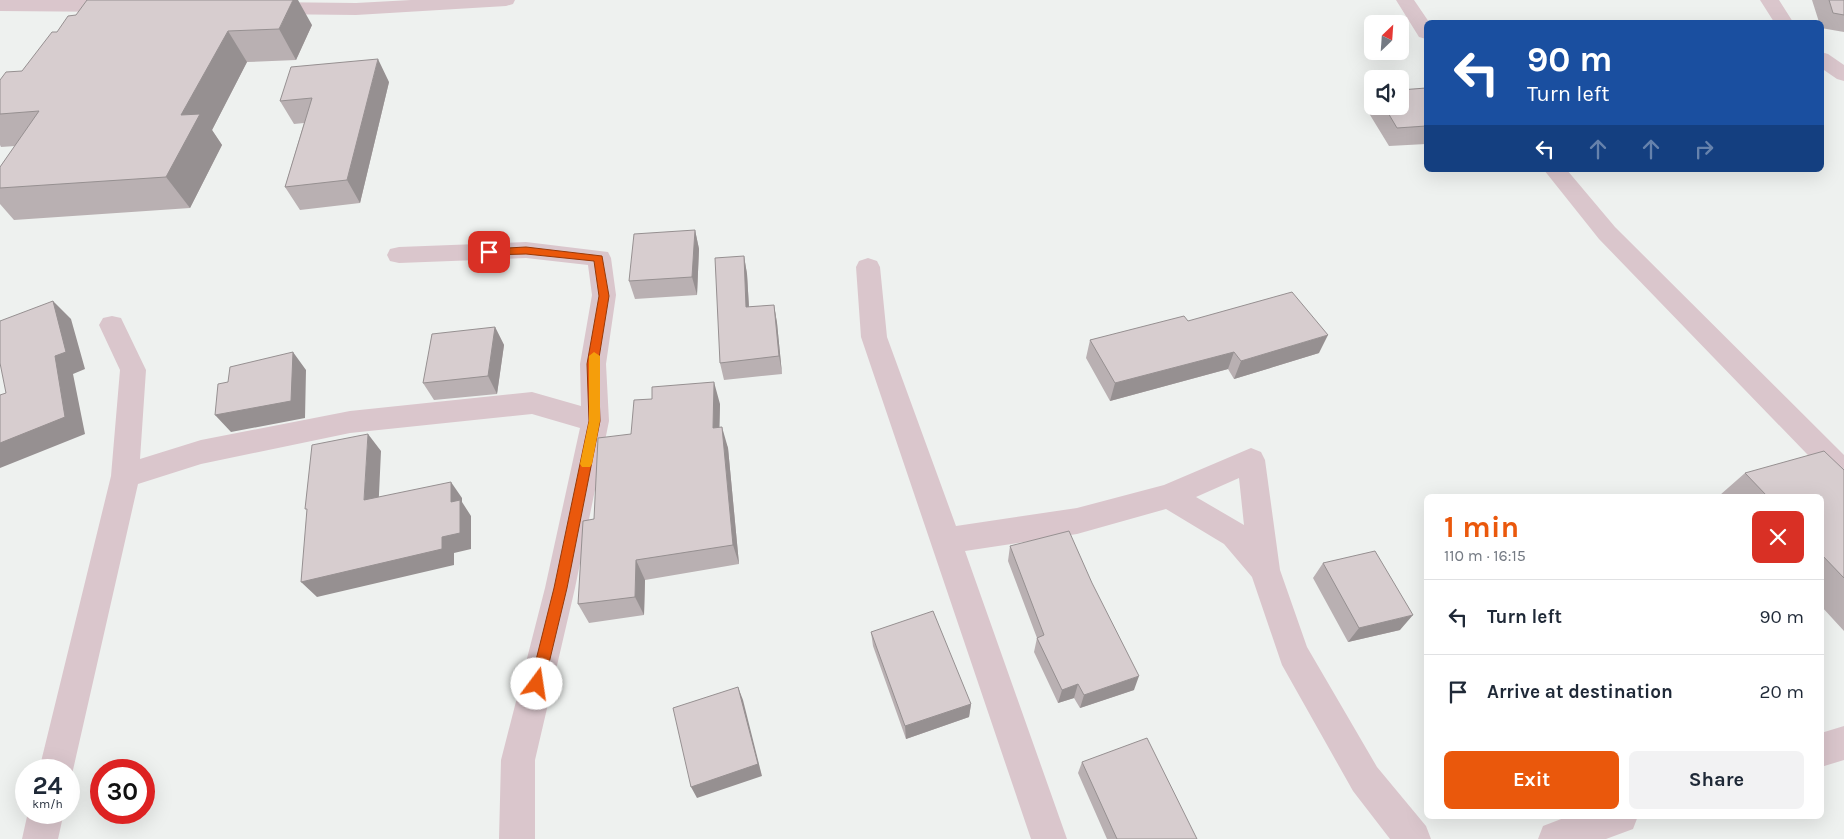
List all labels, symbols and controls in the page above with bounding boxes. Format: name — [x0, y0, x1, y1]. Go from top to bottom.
north arrow — [1364, 15, 1409, 60]
map controls — [1364, 15, 1409, 115]
text: 90 m — [1527, 39, 1613, 80]
icon: left — [1444, 40, 1509, 105]
button: sound — [1364, 70, 1409, 115]
text: Turn left — [1527, 81, 1610, 107]
icon: left — [1531, 135, 1559, 163]
icon: ahead — [1584, 135, 1612, 163]
icon: ahead — [1637, 135, 1665, 163]
icon: right — [1690, 135, 1718, 163]
pin — [468, 231, 510, 273]
icon: arrive — [475, 238, 503, 266]
text: 1 min — [1444, 509, 1519, 545]
button: close — [1752, 511, 1804, 563]
text: 110 m · 16:15 — [1444, 546, 1526, 565]
icon: left — [1444, 603, 1472, 631]
text: Turn left — [1487, 606, 1562, 628]
text: 90 m — [1759, 606, 1804, 628]
position arrow — [510, 657, 562, 709]
icon: arrive — [1444, 678, 1472, 706]
text: Arrive at destination — [1487, 681, 1673, 703]
text: 20 m — [1759, 681, 1804, 703]
button: Exit — [1444, 751, 1619, 809]
button: Share — [1629, 751, 1804, 809]
speed limit sign: 30 — [90, 759, 155, 824]
text: 24 — [32, 771, 63, 800]
text: km/h — [32, 797, 63, 811]

